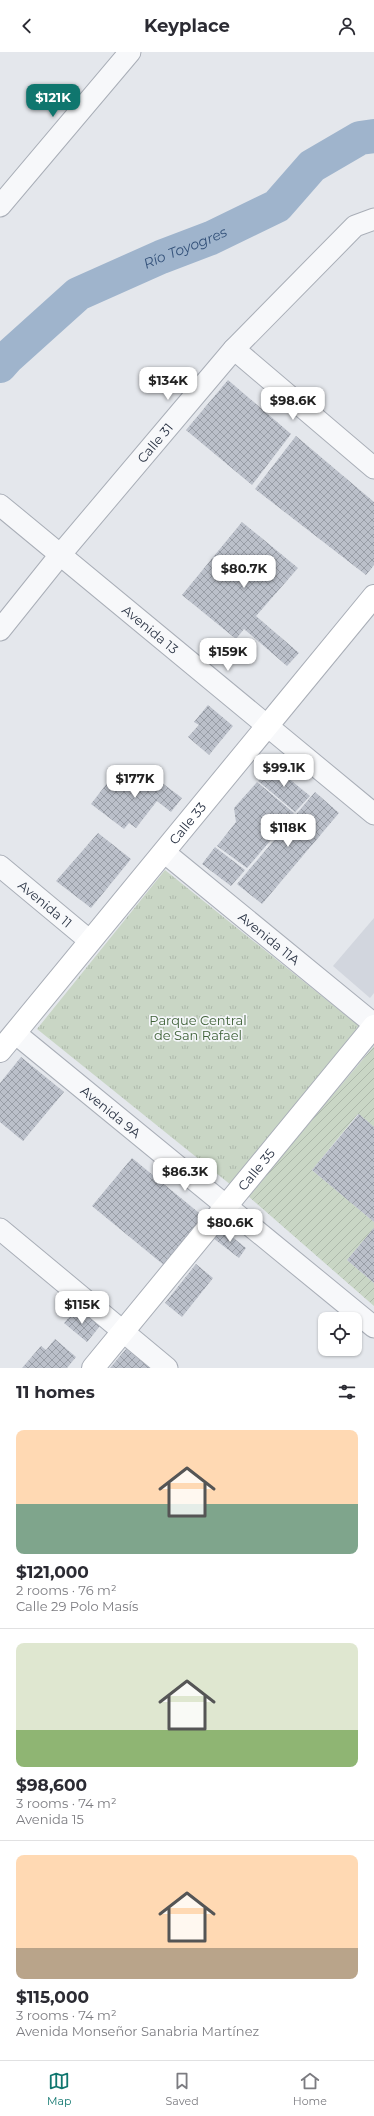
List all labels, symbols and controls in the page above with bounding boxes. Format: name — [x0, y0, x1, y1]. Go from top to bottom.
icon: back — [16, 15, 38, 37]
text: Keyplace — [144, 15, 230, 37]
icon: person — [336, 15, 358, 37]
pin: $121K — [25, 84, 81, 118]
text: $121K — [35, 89, 71, 105]
water label: Río Toyogres — [140, 223, 230, 273]
pin: $134K — [140, 367, 196, 401]
text: $134K — [148, 372, 188, 388]
pin: $98.6K — [260, 387, 326, 421]
text: $98.6K — [270, 392, 316, 408]
street label: Calle 31 — [134, 420, 176, 466]
pin: $80.7K — [211, 555, 277, 589]
text: $80.7K — [221, 560, 267, 576]
street label: Avenida 13 — [119, 601, 182, 657]
pin: $159K — [200, 638, 256, 672]
text: $159K — [209, 643, 247, 659]
pin: $99.1K — [251, 754, 317, 788]
text: $99.1K — [263, 759, 305, 775]
pin: $177K — [107, 765, 163, 799]
text: $177K — [115, 770, 155, 786]
street label: Calle 33 — [165, 799, 209, 847]
pin: $118K — [260, 814, 316, 848]
text: $118K — [270, 819, 306, 835]
street label: Avenida 11 — [15, 877, 76, 931]
street label: Avenida 11A — [235, 908, 304, 968]
park label: Parque Central de San Rafael — [149, 1012, 247, 1043]
street label: Avenida 9A — [78, 1082, 145, 1141]
street label: Calle 35 — [234, 1145, 278, 1194]
pin: $86.3K — [152, 1158, 218, 1192]
text: $86.3K — [162, 1163, 208, 1179]
pin: $80.6K — [197, 1209, 263, 1243]
text: $80.6K — [207, 1214, 253, 1230]
pin: $115K — [54, 1291, 110, 1325]
text: $115K — [64, 1296, 100, 1312]
map controls — [318, 1312, 362, 1356]
button: locate — [318, 1312, 362, 1356]
icon: filters — [336, 1381, 358, 1403]
text: 11 homes — [16, 1382, 95, 1402]
icon: home — [151, 1456, 223, 1528]
text: $121,000 — [16, 1562, 89, 1582]
text: 2 rooms · 76 m² — [16, 1582, 116, 1598]
text: Calle 29 Polo Masís — [16, 1598, 138, 1614]
icon: home — [151, 1669, 223, 1741]
text: $98,600 — [16, 1775, 87, 1795]
text: 3 rooms · 74 m² — [16, 1795, 117, 1811]
text: Avenida 15 — [16, 1811, 84, 1827]
icon: home — [151, 1881, 223, 1953]
text: $115,000 — [16, 1987, 89, 2007]
text: 3 rooms · 74 m² — [16, 2007, 117, 2023]
text: Avenida Monseñor Sanabria Martínez — [16, 2023, 259, 2039]
tab: Map — [47, 2070, 72, 2108]
tab: Saved — [166, 2070, 199, 2108]
tab: Home — [293, 2070, 327, 2108]

